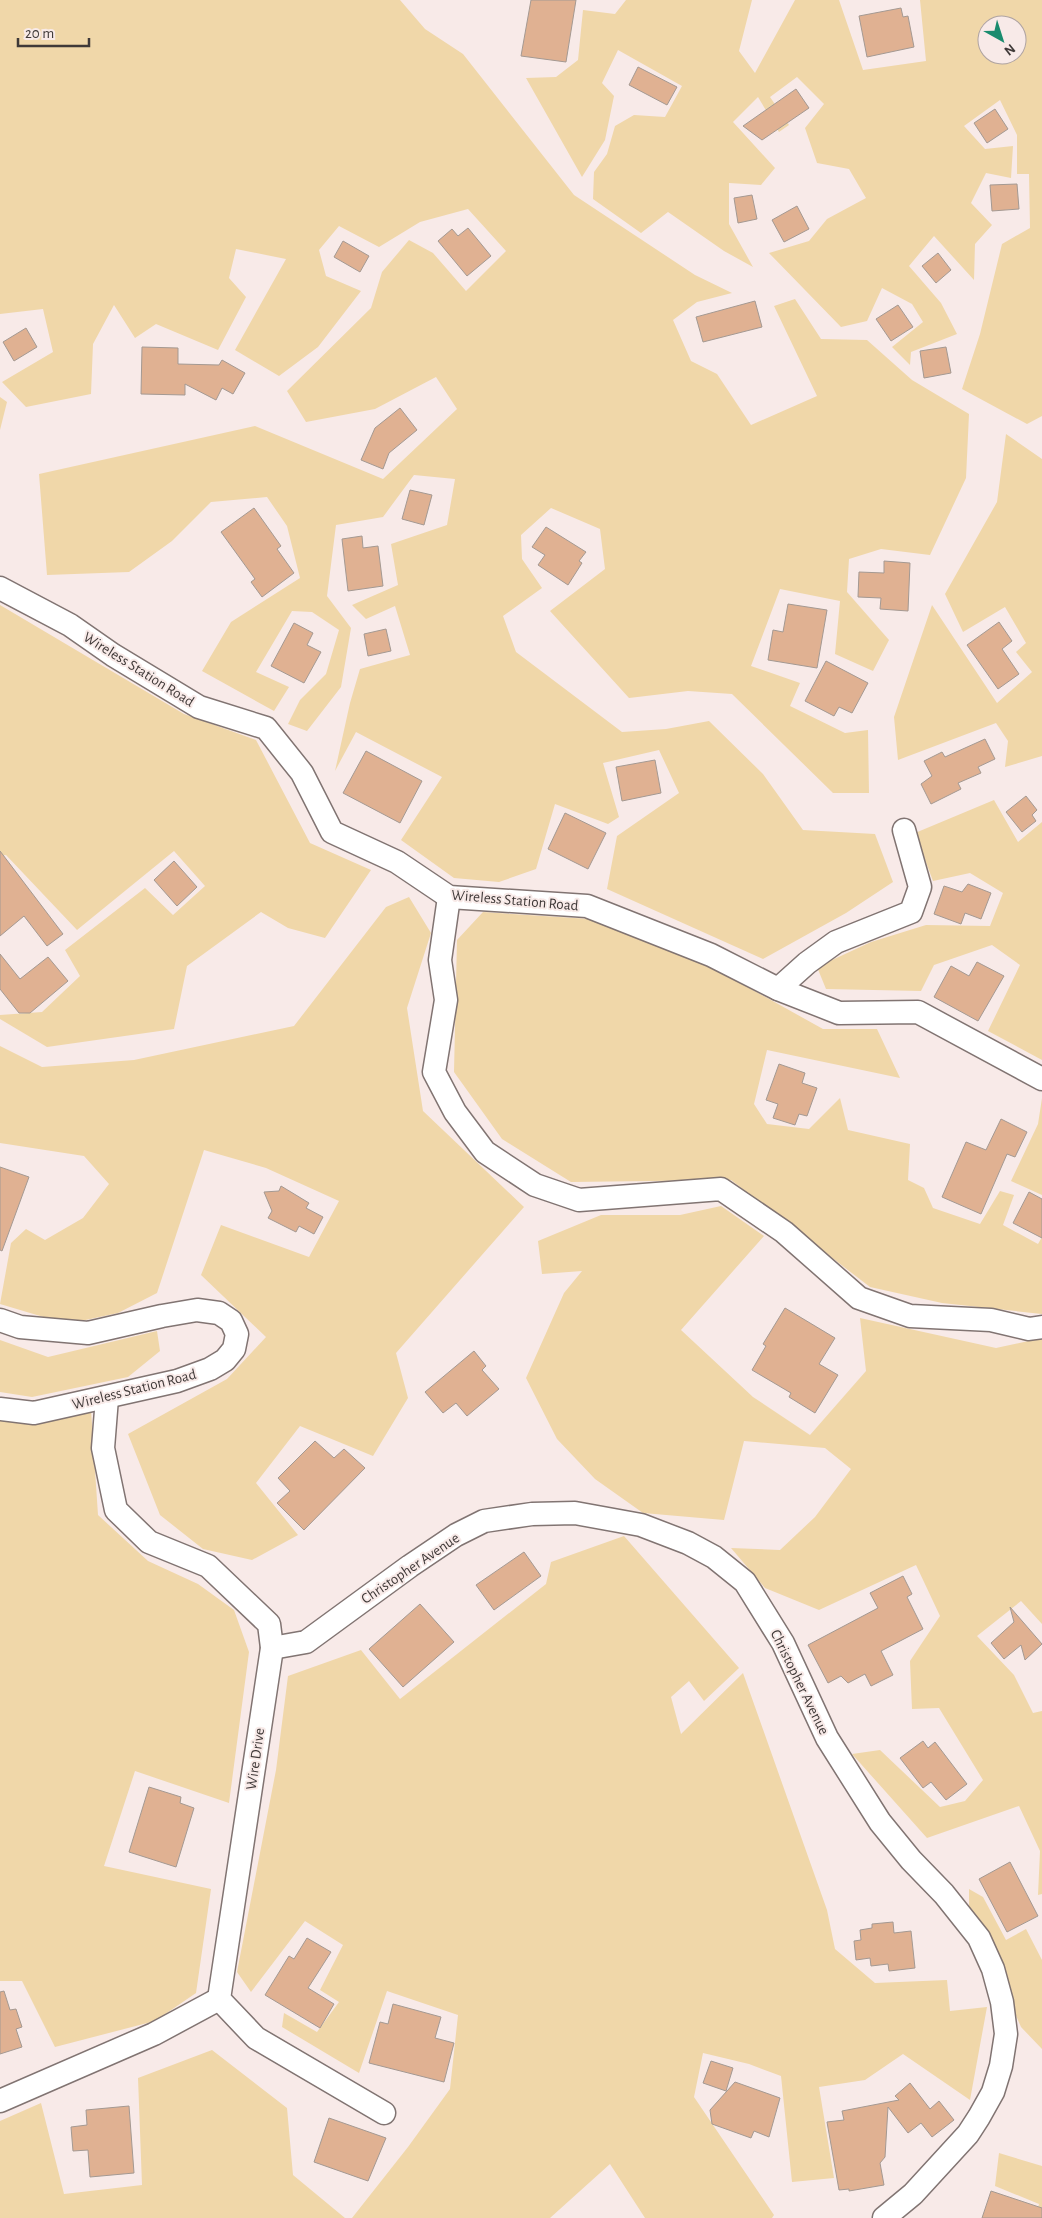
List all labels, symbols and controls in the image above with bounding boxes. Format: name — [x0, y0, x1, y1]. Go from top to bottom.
scale bar — [18, 15, 89, 47]
north arrow — [977, 15, 1027, 65]
text: 20 m — [25, 26, 54, 41]
text: N — [1001, 41, 1018, 58]
street label: Wireless Station Road — [81, 629, 197, 710]
street label: Wireless Station Road — [451, 887, 579, 914]
street label: Wireless Station Road — [70, 1367, 198, 1412]
street label: Christopher Avenue — [358, 1530, 462, 1607]
street label: Christopher Avenue — [768, 1627, 831, 1737]
street label: Wire Drive — [244, 1727, 267, 1791]

